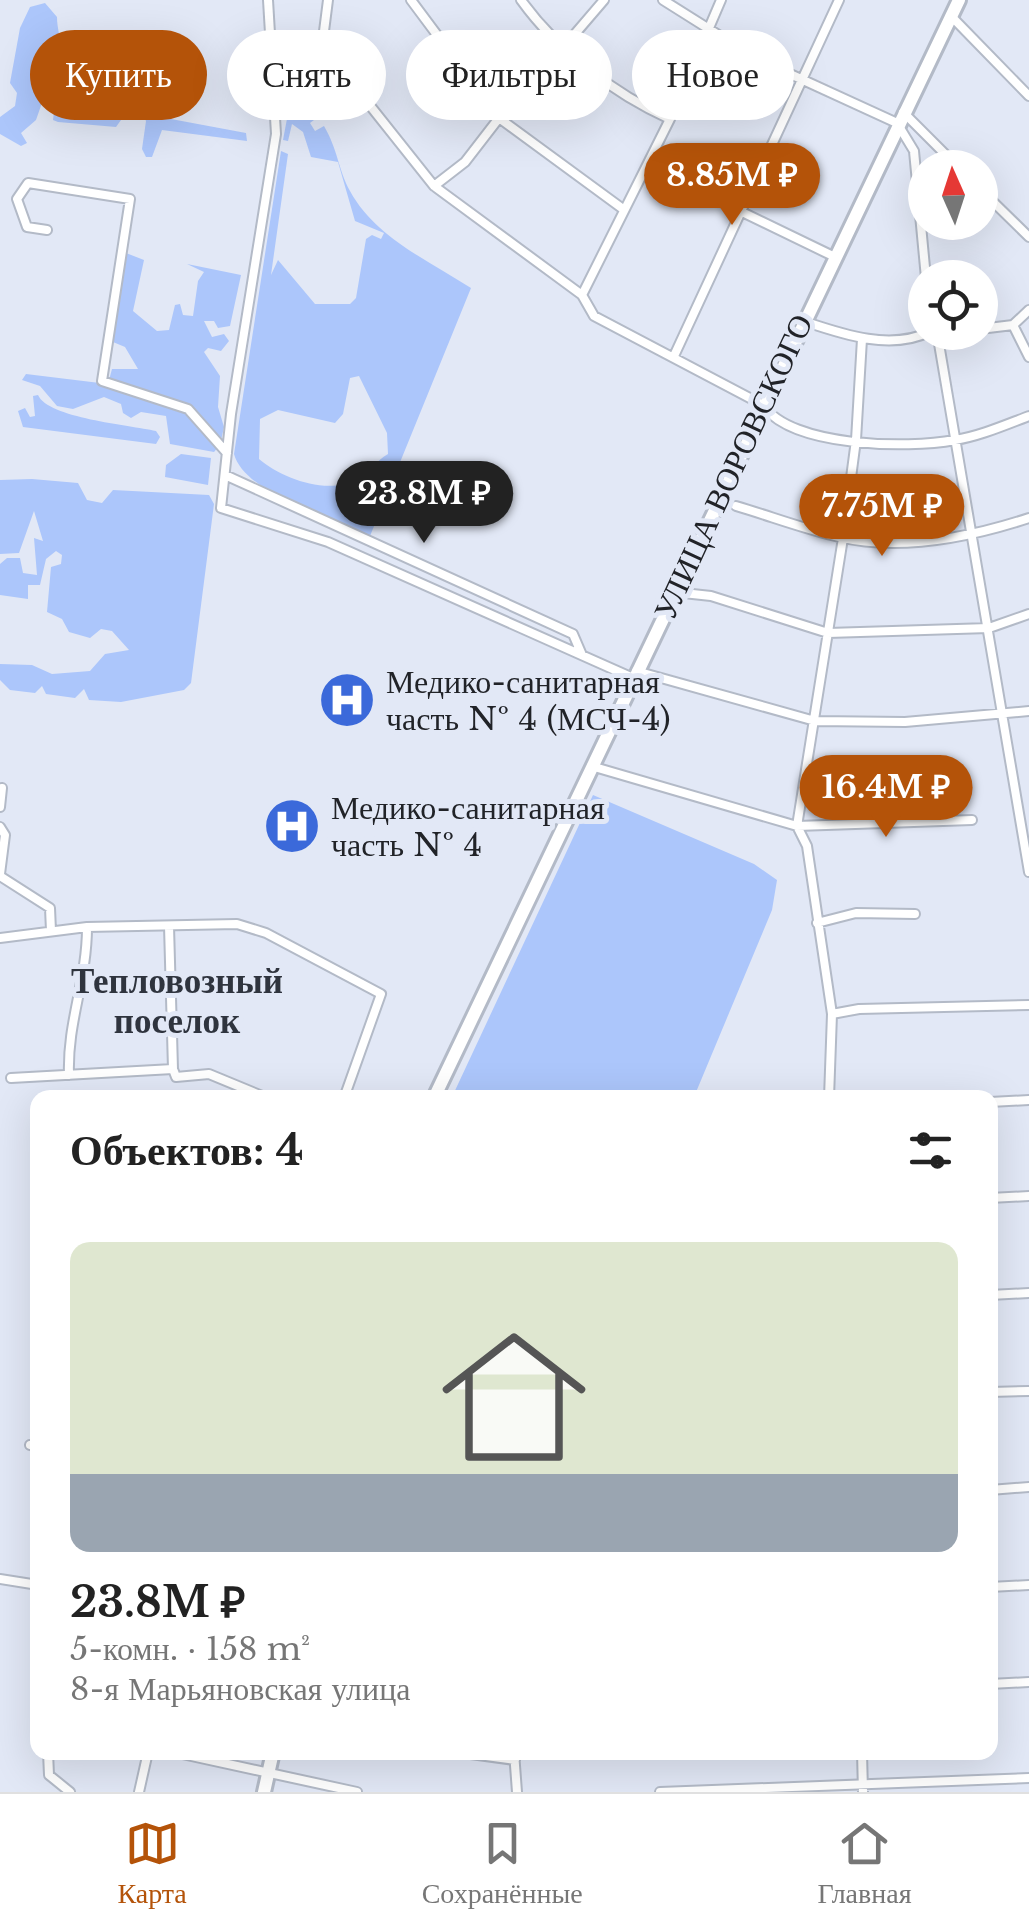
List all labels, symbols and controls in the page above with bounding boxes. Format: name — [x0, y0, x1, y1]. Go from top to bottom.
chip: Купить — [30, 30, 207, 120]
chip: Снять — [227, 30, 386, 120]
chip: Фильтры — [406, 30, 612, 120]
chip: Новое — [632, 30, 794, 120]
pin: 8.85M ₽ — [640, 143, 824, 228]
north arrow — [908, 150, 998, 240]
map controls — [908, 150, 998, 350]
text: 8.85M ₽ — [666, 155, 798, 195]
button: locate — [908, 260, 998, 350]
street label: УЛИЦА ВОРОВСКОГО — [645, 308, 821, 626]
pin: 23.8M ₽ — [332, 461, 516, 546]
text: 23.8M ₽ — [357, 473, 491, 513]
pin: 7.75M ₽ — [790, 474, 974, 559]
text: 7.75M ₽ — [821, 486, 943, 526]
place label: Медико-санитарная часть № 4 (МСЧ-4) — [386, 662, 671, 739]
hospital icon: Медико-санитарная часть № 4 (МСЧ-4) — [317, 670, 377, 730]
pin: 16.4M ₽ — [794, 755, 978, 840]
text: 16.4M ₽ — [822, 767, 950, 807]
place label: Медико-санитарная часть № 4 — [331, 788, 605, 865]
hospital icon: Медико-санитарная часть № 4 — [262, 796, 322, 856]
district label: Тепловозный поселок — [71, 959, 283, 1042]
icon: filters — [903, 1123, 958, 1178]
text: Объектов: 4 — [70, 1124, 304, 1176]
icon: home — [424, 1307, 604, 1487]
text: 23.8M ₽ — [70, 1576, 245, 1628]
text: 5-комн. · 158 m² — [70, 1629, 310, 1669]
text: 8-я Марьяновская улица — [70, 1669, 411, 1709]
tab: Карта — [117, 1816, 187, 1911]
tab: Сохранённые — [422, 1816, 583, 1911]
tab: Главная — [818, 1816, 912, 1911]

